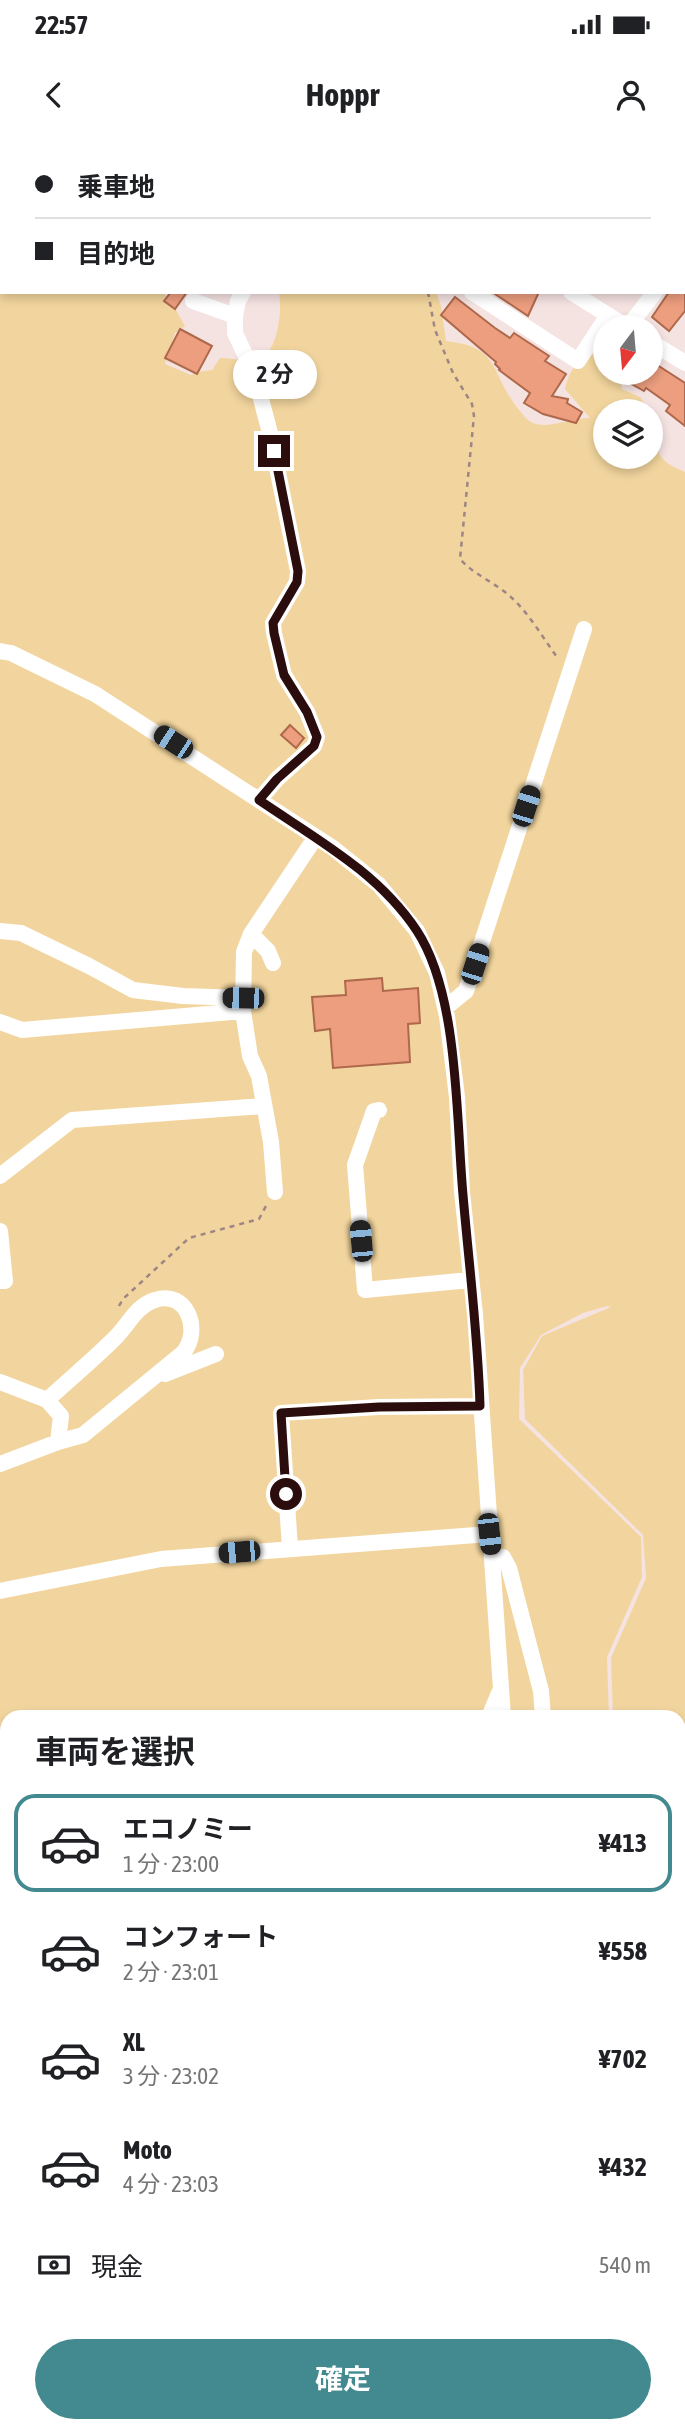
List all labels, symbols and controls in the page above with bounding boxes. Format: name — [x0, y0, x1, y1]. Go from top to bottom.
text: 22:57 — [35, 10, 89, 40]
icon: back — [35, 76, 73, 114]
text: Hoppr — [306, 76, 379, 113]
icon: person — [612, 76, 650, 114]
text: 乗車地 — [77, 172, 155, 202]
text: 目的地 — [77, 239, 155, 269]
north arrow — [593, 315, 663, 385]
map controls — [593, 315, 663, 469]
callout: 2 分 — [232, 350, 316, 398]
text: 2 分 — [257, 361, 293, 387]
button: layers — [593, 399, 663, 469]
route end — [258, 435, 290, 467]
car — [150, 722, 197, 762]
car — [510, 783, 543, 829]
car — [459, 941, 492, 987]
car — [222, 987, 265, 1009]
car — [349, 1219, 374, 1263]
route start — [270, 1478, 302, 1510]
car — [477, 1512, 502, 1556]
car — [218, 1540, 261, 1564]
text: 車両を選択 — [35, 1733, 195, 1770]
icon: car — [39, 1812, 102, 1875]
text: エコノミー — [123, 1814, 253, 1844]
text: ¥413 — [599, 1828, 647, 1858]
text: 1 分 · 23:00 — [123, 1851, 219, 1877]
icon: car — [39, 1920, 102, 1983]
text: コンフォート — [123, 1922, 278, 1952]
text: ¥558 — [599, 1936, 647, 1966]
text: 2 分 · 23:01 — [123, 1959, 219, 1985]
text: XL — [123, 2027, 145, 2057]
icon: car — [39, 2028, 102, 2091]
text: ¥702 — [599, 2044, 647, 2074]
text: 3 分 · 23:02 — [123, 2063, 219, 2089]
text: Moto — [123, 2135, 172, 2165]
icon: car — [39, 2136, 102, 2199]
text: ¥432 — [599, 2152, 647, 2182]
text: 4 分 · 23:03 — [123, 2171, 219, 2197]
icon: cash — [35, 2246, 73, 2284]
text: 現金 — [91, 2252, 143, 2282]
text: 540 m — [599, 2252, 651, 2278]
button: 確定 — [35, 2339, 651, 2419]

